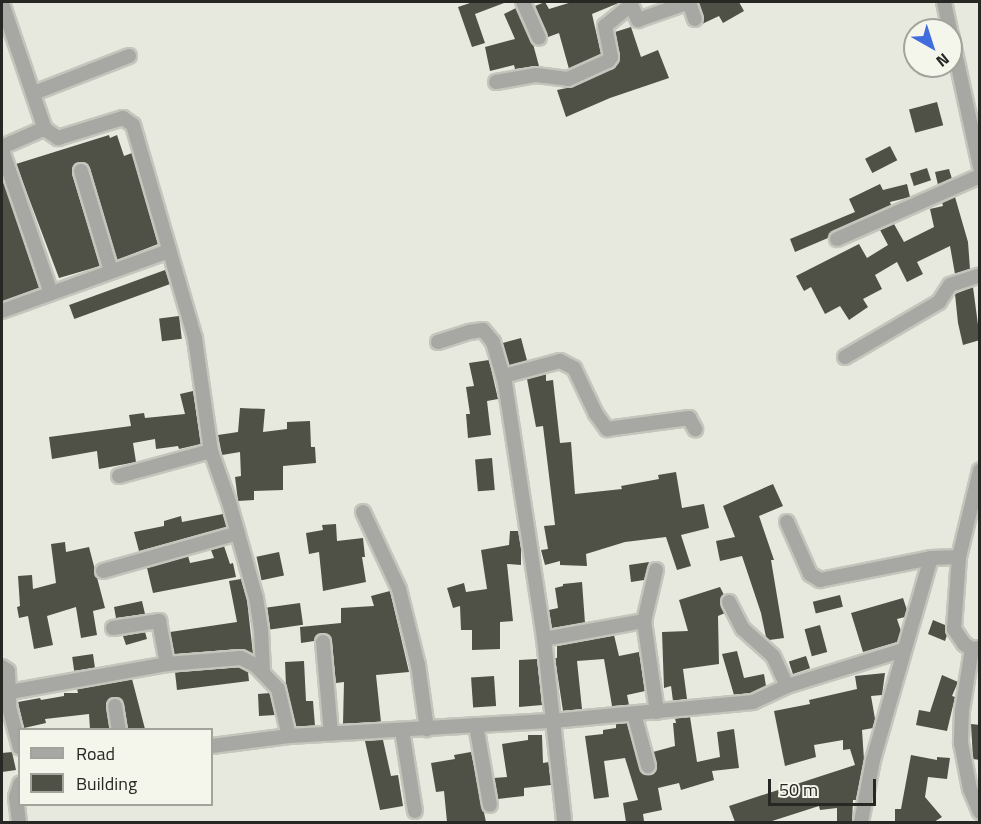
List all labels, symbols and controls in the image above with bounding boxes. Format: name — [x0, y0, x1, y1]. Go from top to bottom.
north arrow — [903, 18, 963, 78]
text: N — [931, 48, 955, 73]
legend — [18, 728, 213, 806]
text: Road — [76, 740, 115, 767]
scale bar — [771, 767, 879, 805]
text: Building — [76, 770, 137, 797]
text: 50 m — [779, 776, 818, 803]

